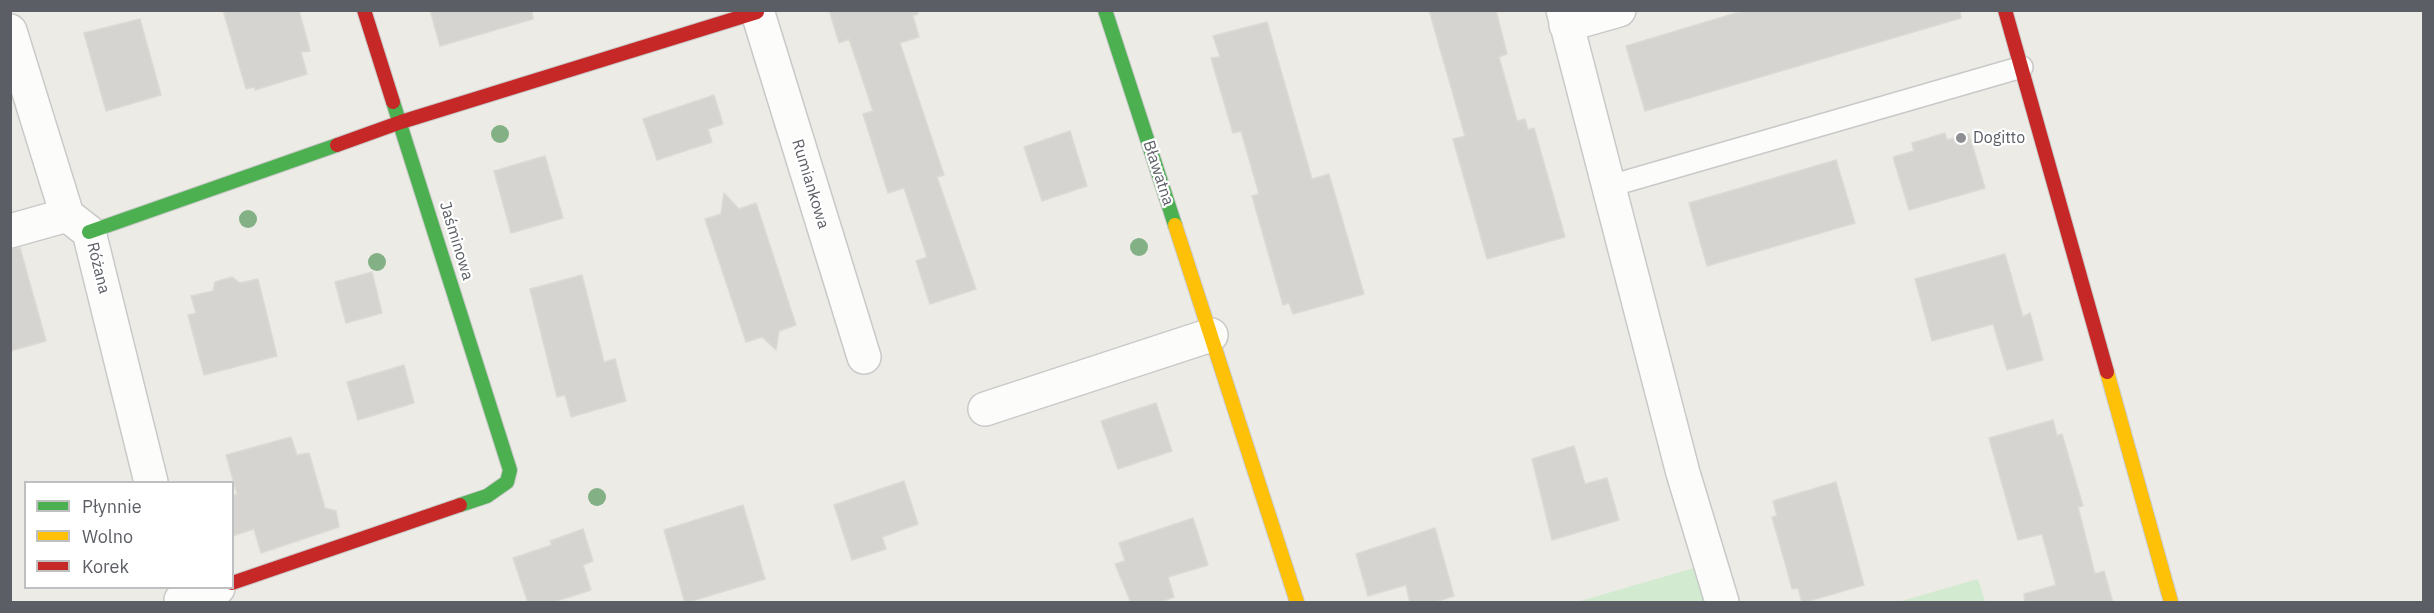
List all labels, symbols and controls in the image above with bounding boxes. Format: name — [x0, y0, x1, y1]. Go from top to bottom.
place label: Dogitto — [1973, 128, 2025, 148]
marker: Dogitto — [1954, 131, 1968, 145]
street label: Rumiankowa — [787, 137, 833, 231]
street label: Bławatna — [1138, 138, 1178, 208]
street label: Jaśminowa — [435, 199, 477, 283]
street label: Różana — [82, 240, 114, 296]
legend — [24, 481, 234, 589]
text: Płynnie — [82, 495, 142, 518]
text: Wolno — [82, 525, 133, 548]
text: Korek — [82, 555, 129, 578]

